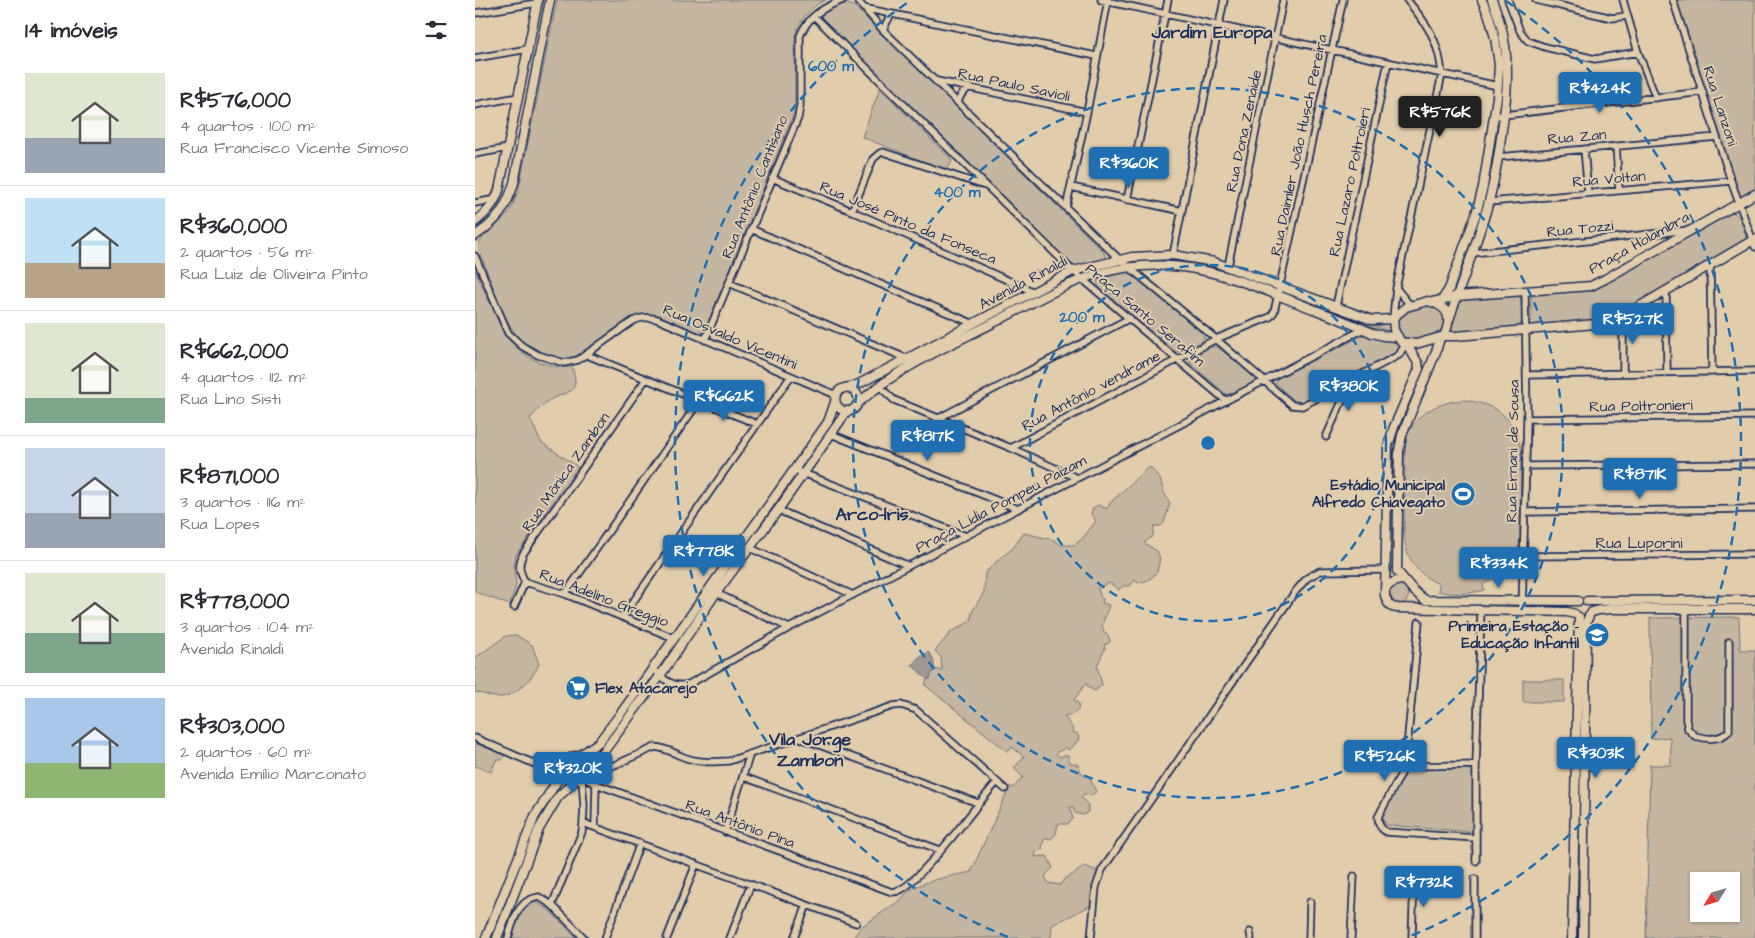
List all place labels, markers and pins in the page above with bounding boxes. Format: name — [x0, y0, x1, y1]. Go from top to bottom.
pin: R$424K — [1559, 72, 1641, 114]
pin: R$576K — [1399, 96, 1481, 138]
pin: R$360K — [1088, 146, 1170, 189]
pin: R$527K — [1592, 302, 1674, 345]
pin: R$380K — [1308, 370, 1390, 412]
pin: R$662K — [683, 380, 765, 422]
pin: R$817K — [887, 420, 969, 462]
centre of rings — [1199, 434, 1217, 452]
pin: R$871K — [1599, 458, 1681, 500]
place label: Estádio Municipal Alfredo Chiavegato — [1312, 475, 1446, 515]
sports icon: Estádio Municipal Alfredo Chiavegato — [1450, 481, 1476, 507]
pin: R$778K — [663, 534, 745, 577]
pin: R$334K — [1458, 546, 1540, 589]
place label: Primeira Estação - Educação Infantil — [1449, 616, 1580, 654]
school or university icon: Primeira Estação - Educação Infantil — [1584, 622, 1610, 648]
supermarket icon: Flex Atacarejo — [565, 675, 591, 701]
place label: Flex Atacarejo — [595, 678, 697, 699]
pin: R$303K — [1555, 736, 1637, 779]
pin: R$526K — [1344, 740, 1426, 782]
pin: R$320K — [532, 752, 614, 794]
pin: R$732K — [1383, 866, 1465, 908]

